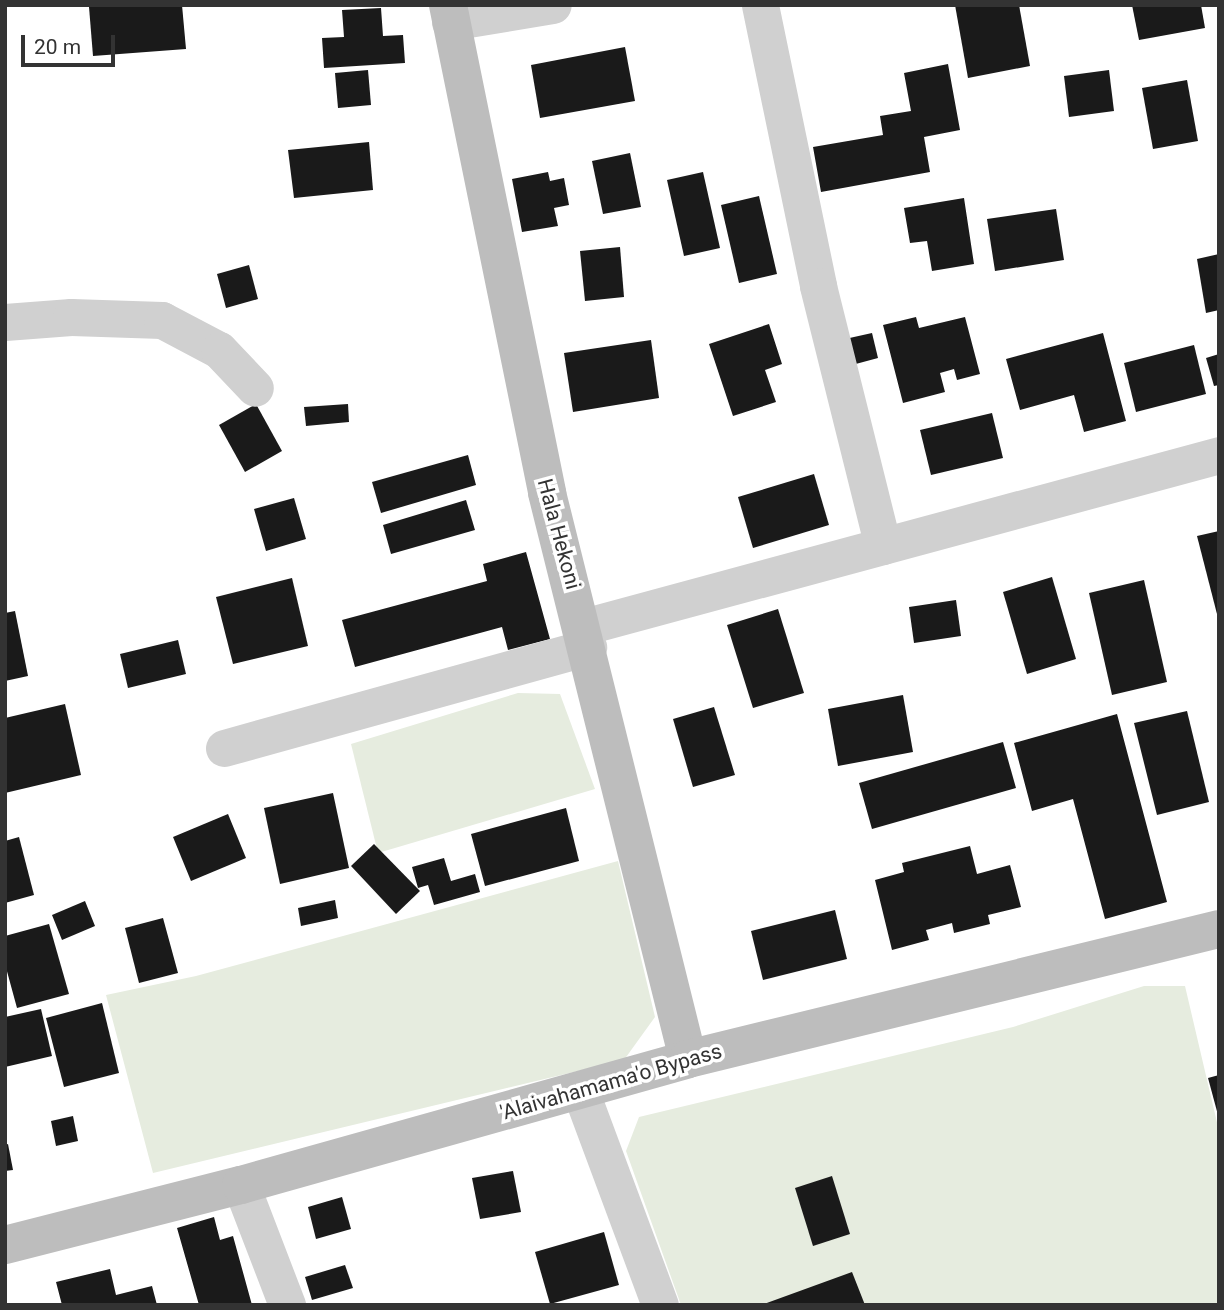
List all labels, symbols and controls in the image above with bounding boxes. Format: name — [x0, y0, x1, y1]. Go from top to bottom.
scale bar — [24, 21, 119, 65]
text: 20 m — [34, 35, 81, 59]
street label: Hala Hekoni — [532, 476, 586, 592]
street label: 'Alaivahamama'o Bypass — [497, 1038, 725, 1126]

